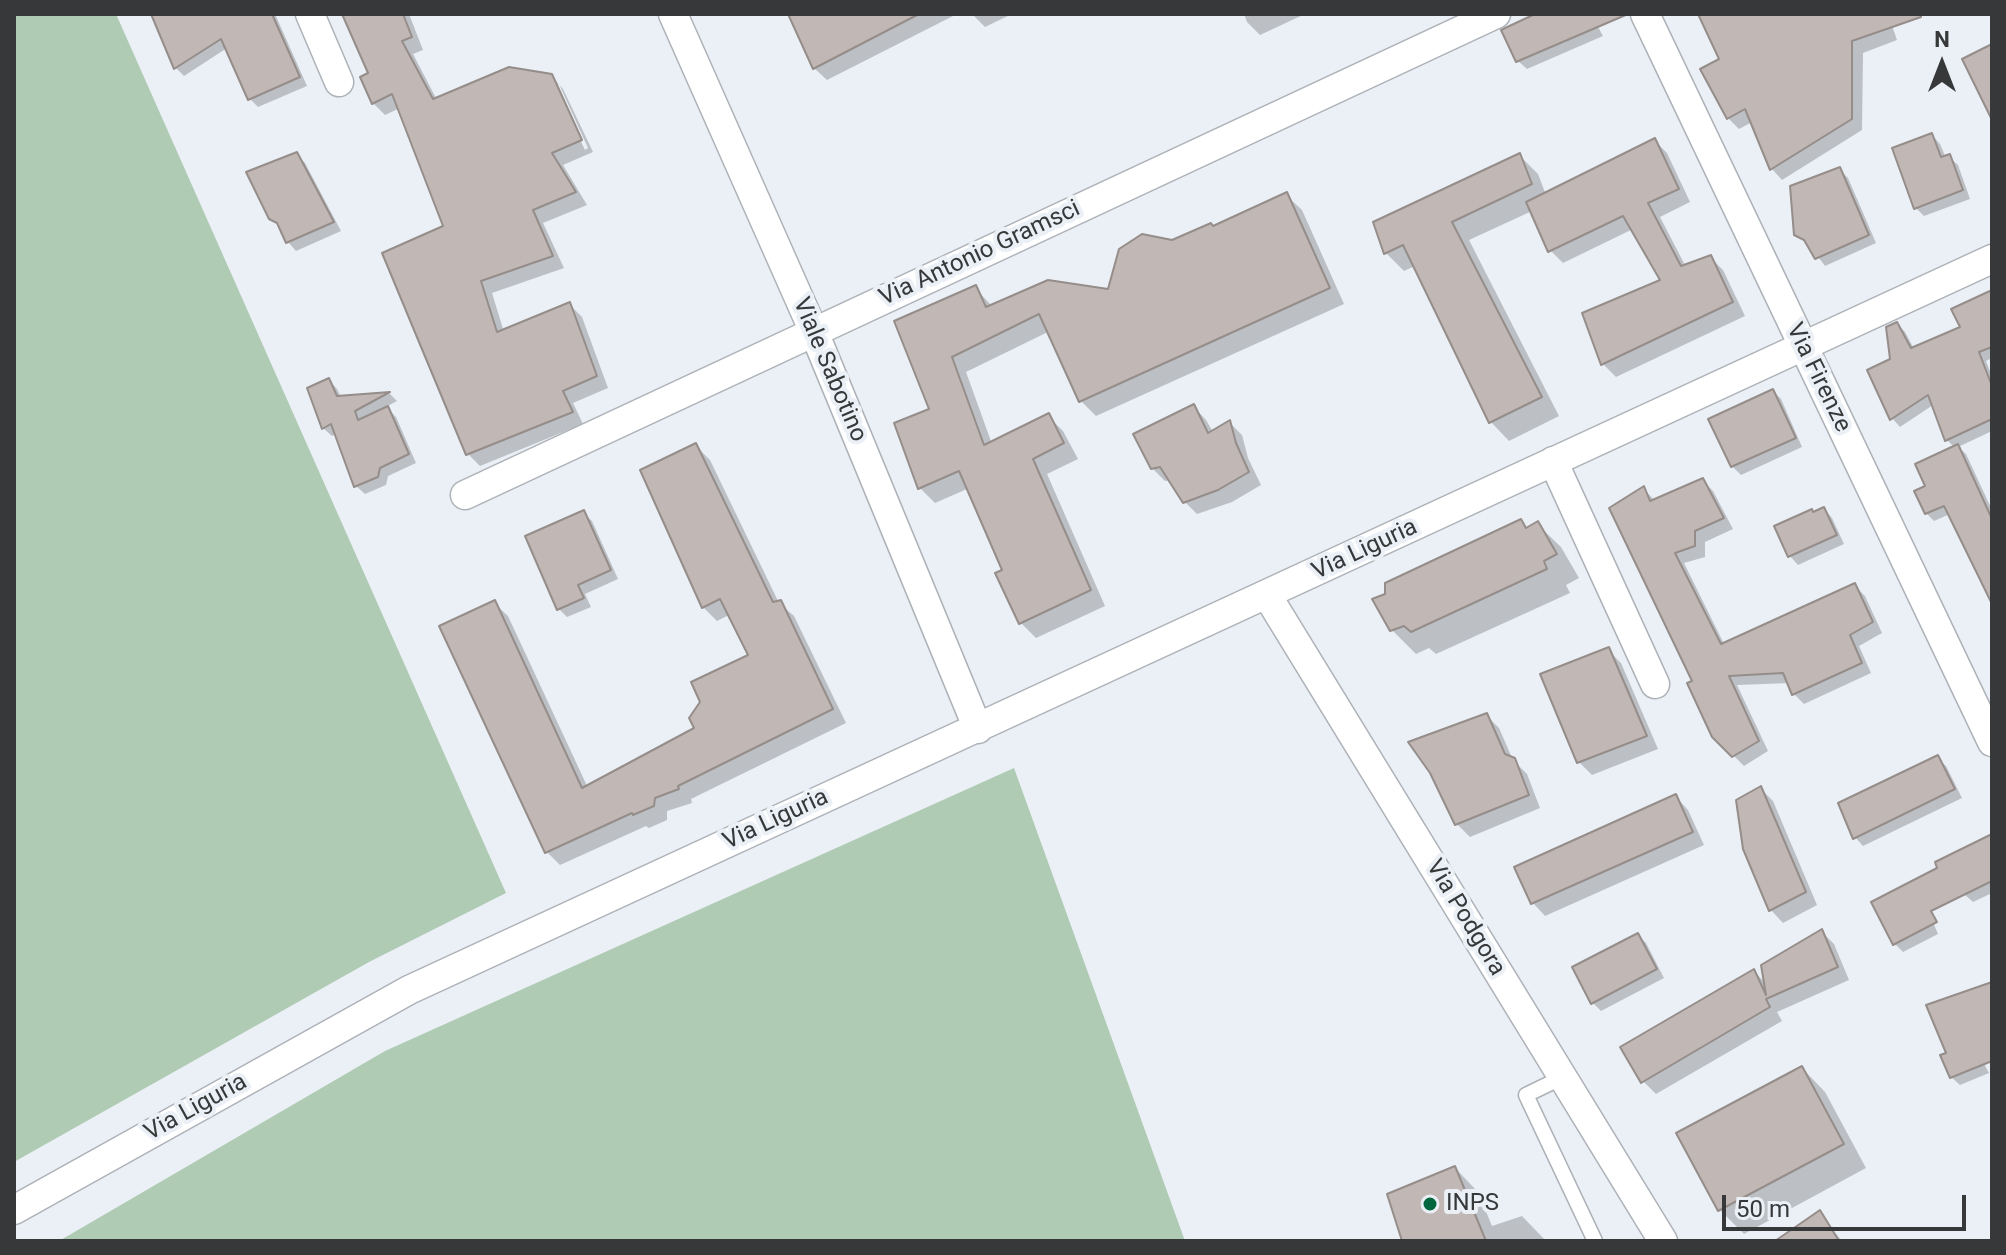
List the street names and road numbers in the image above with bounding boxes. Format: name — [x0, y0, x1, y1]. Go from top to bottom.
street label: Via Antonio Gramsci — [875, 195, 1085, 313]
street label: Viale Sabotino — [786, 294, 872, 446]
street label: Via Firenze — [1779, 319, 1857, 437]
street label: Via Liguria — [1308, 513, 1422, 587]
street label: Via Liguria — [719, 783, 833, 857]
street label: Via Podgora — [1419, 855, 1511, 981]
street label: Via Liguria — [140, 1068, 252, 1148]

